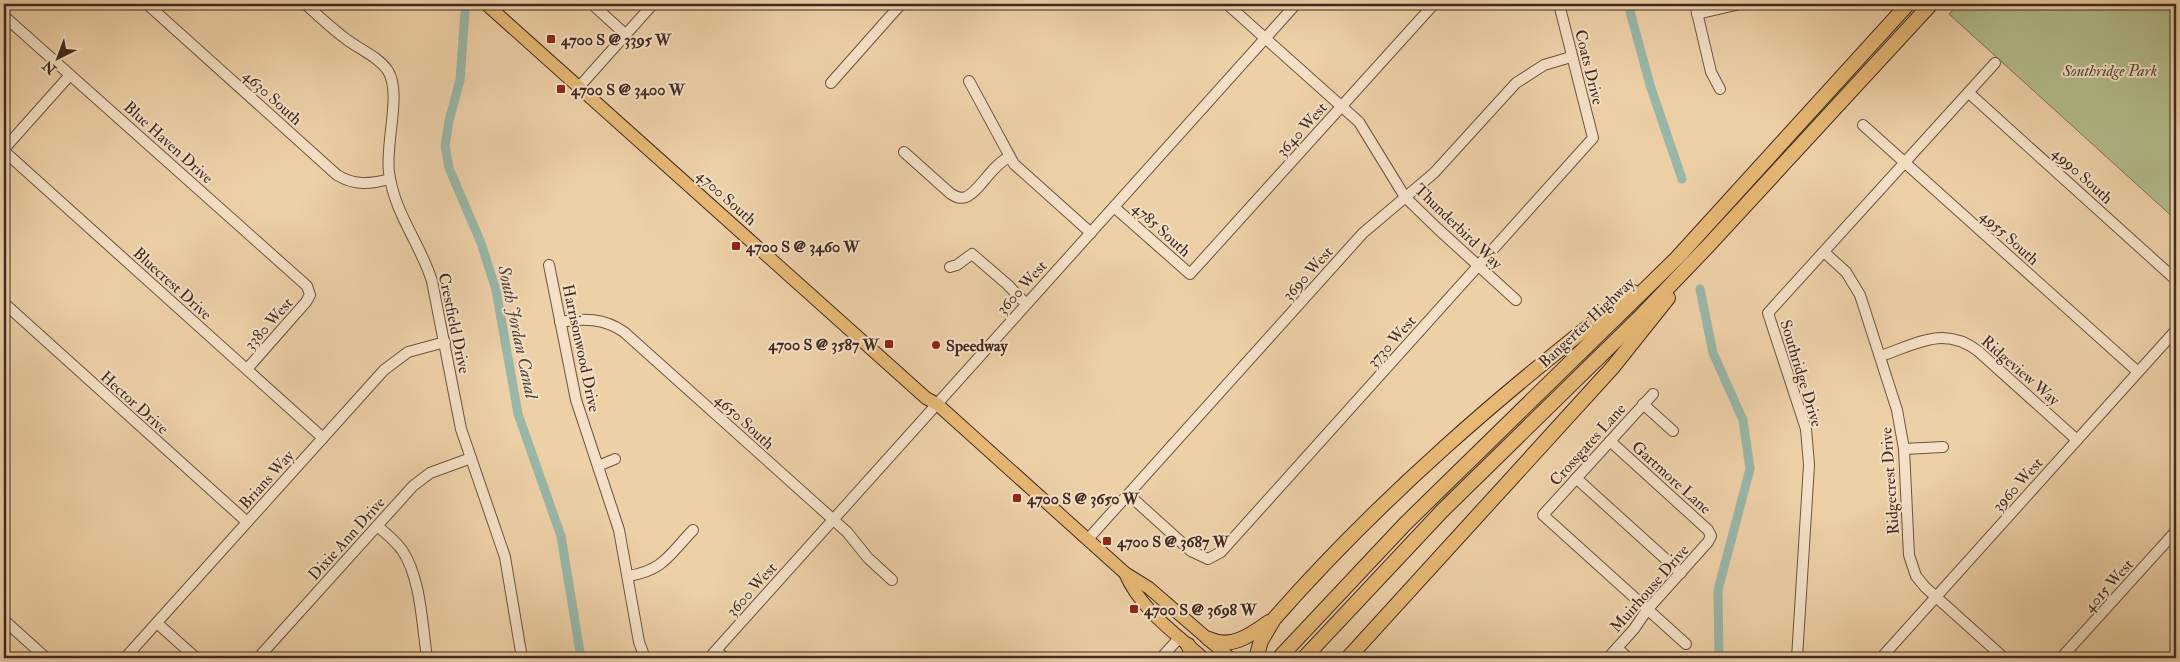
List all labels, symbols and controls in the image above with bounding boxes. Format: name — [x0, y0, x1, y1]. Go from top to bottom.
street label: Coats Drive — [1570, 28, 1608, 107]
place label: 4700 S @ 3395 W — [560, 30, 673, 50]
north arrow — [32, 32, 82, 82]
marker: 4700 S @ 3395 W — [545, 33, 557, 45]
text: N — [39, 56, 61, 78]
park label: Southridge Park — [2062, 61, 2158, 81]
street label: 4630 South — [239, 66, 307, 130]
place label: 4700 S @ 3400 W — [570, 80, 687, 100]
marker: 4700 S @ 3400 W — [555, 83, 567, 95]
street label: Blue Haven Drive — [119, 97, 218, 188]
street label: 3640 West — [1272, 98, 1331, 161]
street label: 4990 South — [2048, 143, 2117, 209]
street label: 4700 South — [692, 166, 761, 230]
street label: Thunderbird Way — [1410, 180, 1507, 274]
street label: 4785 South — [1128, 198, 1195, 262]
street label: 4955 South — [1976, 206, 2043, 270]
place label: 4700 S @ 3460 W — [745, 237, 862, 257]
marker: 4700 S @ 3460 W — [730, 240, 742, 252]
street label: 3690 West — [1278, 242, 1337, 305]
street label: Bluecrest Drive — [129, 243, 216, 325]
street label: 3600 West — [992, 256, 1051, 319]
water label: South Jordan Canal — [492, 263, 543, 402]
street label: Crestfield Drive — [434, 271, 474, 376]
street label: Bangerter Highway — [1535, 273, 1639, 372]
street label: Harrisonwood Drive — [558, 282, 604, 414]
street label: 3380 West — [240, 293, 297, 354]
street label: 3730 West — [1363, 311, 1420, 372]
street label: Southridge Drive — [1775, 317, 1827, 430]
street label: Ridgeview Way — [1977, 331, 2064, 411]
place label: 4700 S @ 3587 W — [767, 335, 881, 355]
place label: Speedway — [946, 336, 1008, 357]
marker: 4700 S @ 3587 W — [883, 338, 895, 350]
marker: Speedway — [930, 339, 942, 351]
street label: Hector Drive — [96, 367, 173, 439]
street label: 4650 South — [710, 390, 779, 454]
street label: Crossgates Lane — [1545, 399, 1630, 490]
street label: Ridgecrest Drive — [1876, 426, 1904, 535]
street label: Gartmore Lane — [1627, 437, 1716, 519]
street label: Brians Way — [235, 445, 299, 513]
street label: 3960 West — [1988, 453, 2047, 516]
place label: 4700 S @ 3650 W — [1026, 489, 1141, 509]
marker: 4700 S @ 3650 W — [1011, 492, 1023, 504]
street label: Dixie Ann Drive — [304, 493, 390, 584]
place label: 4700 S @ 3687 W — [1116, 532, 1231, 552]
marker: 4700 S @ 3687 W — [1101, 535, 1113, 547]
street label: Muirhouse Drive — [1606, 540, 1694, 637]
street label: 4015 West — [2080, 555, 2138, 617]
street label: 3600 West — [722, 558, 781, 621]
place label: 4700 S @ 3698 W — [1143, 600, 1258, 620]
marker: 4700 S @ 3698 W — [1128, 603, 1140, 615]

